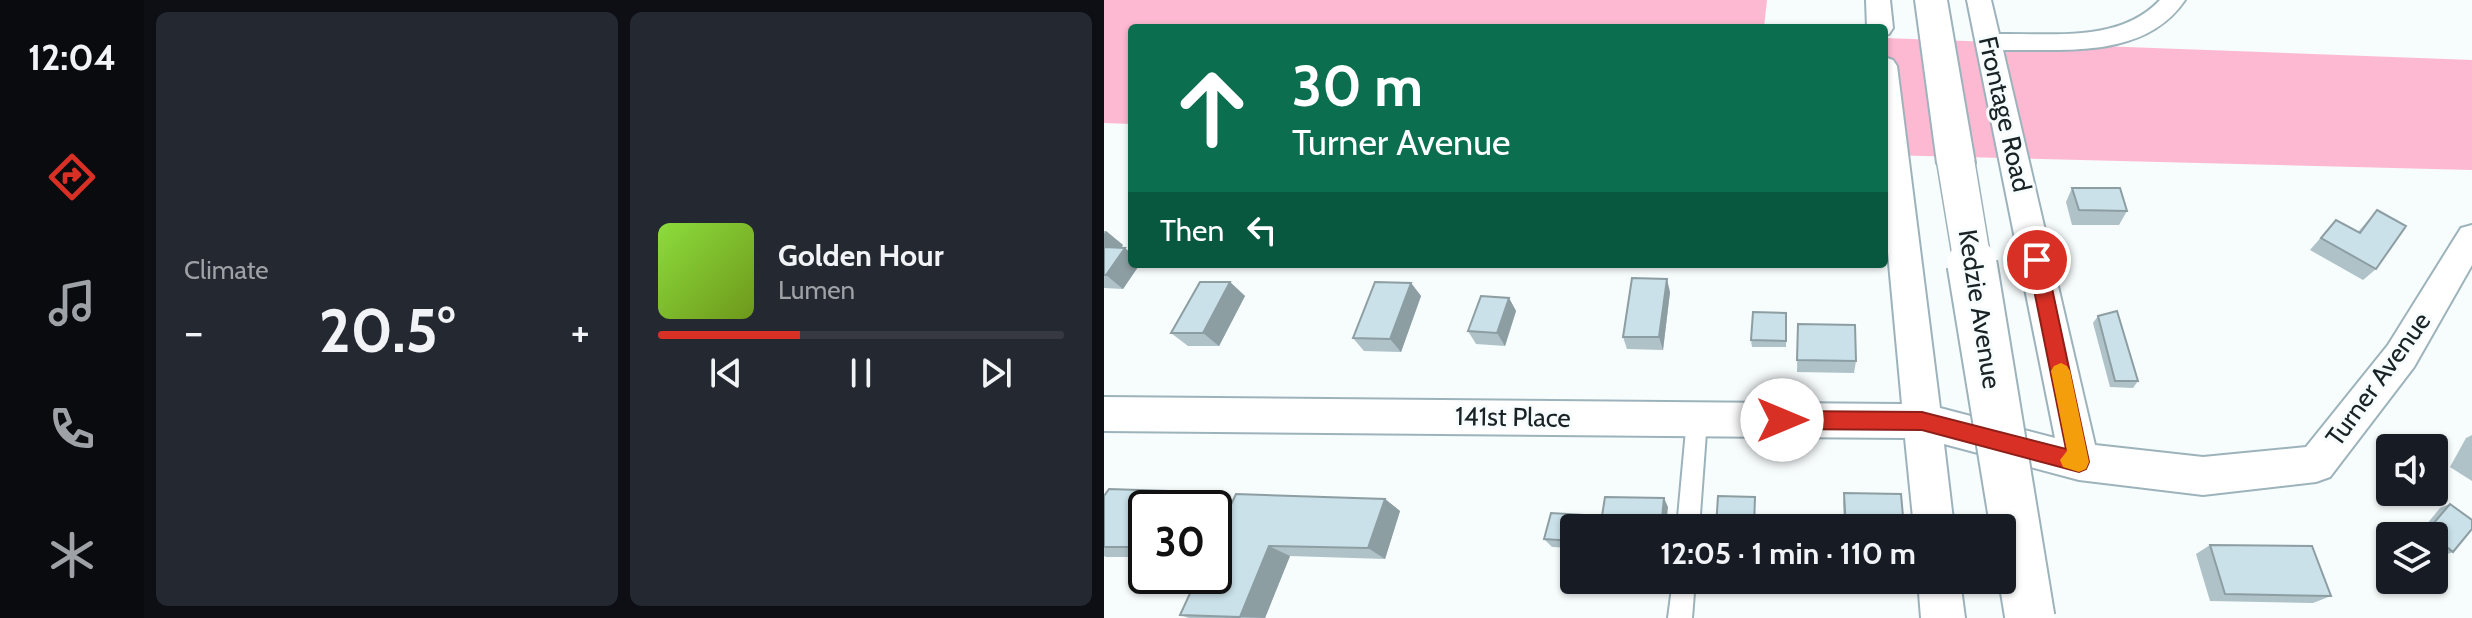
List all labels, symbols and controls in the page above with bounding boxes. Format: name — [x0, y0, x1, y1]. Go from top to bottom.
street label: Frontage Road — [1972, 33, 2038, 195]
text: 12:04 — [28, 35, 116, 79]
text: 30 m — [1292, 52, 1423, 120]
icon: ahead — [1160, 56, 1264, 160]
text: Turner Avenue — [1292, 120, 1510, 164]
icon: directions — [44, 149, 100, 205]
icon: left — [1240, 208, 1284, 252]
text: Then — [1160, 212, 1224, 249]
pin — [2003, 226, 2071, 294]
street label: Kedzie Avenue — [1952, 227, 2008, 391]
text: Golden Hour — [778, 237, 944, 274]
icon: arrive — [2015, 238, 2059, 282]
text: Climate — [184, 254, 269, 286]
text: Lumen — [778, 274, 855, 306]
icon: music — [44, 275, 100, 331]
text: 20.5° — [319, 294, 455, 367]
text: − — [184, 305, 203, 358]
text: + — [571, 305, 590, 358]
street label: Turner Avenue — [2319, 306, 2437, 452]
icon: previous — [704, 351, 748, 395]
icon: pause — [839, 351, 883, 395]
icon: next — [974, 351, 1018, 395]
position arrow — [1740, 378, 1824, 462]
street label: 141st Place — [1455, 400, 1571, 434]
icon: phone — [44, 401, 100, 457]
map controls — [2376, 434, 2448, 594]
button: sound — [2376, 434, 2448, 506]
speed limit sign: 30 — [1128, 490, 1232, 594]
button: layers — [2376, 522, 2448, 594]
icon: climate — [44, 527, 100, 583]
text: 12:05 · 1 min · 110 m — [1660, 535, 1916, 572]

